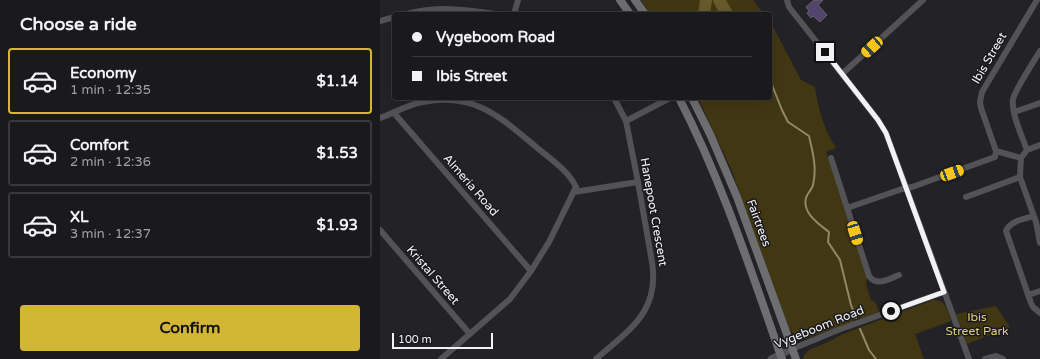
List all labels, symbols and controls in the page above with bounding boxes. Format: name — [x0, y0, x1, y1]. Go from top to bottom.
text: Choose a ride — [20, 13, 137, 35]
text: Vygeboom Road — [436, 28, 555, 46]
street label: Ibis Street — [969, 29, 1010, 86]
car — [859, 35, 885, 59]
route end — [816, 43, 834, 61]
icon: car — [22, 63, 58, 99]
text: Economy — [70, 64, 136, 82]
text: Ibis Street — [436, 67, 507, 85]
text: $1.14 — [317, 72, 358, 90]
text: 1 min · 12:35 — [70, 82, 151, 98]
icon: car — [22, 135, 58, 171]
text: Comfort — [70, 136, 129, 154]
text: $1.53 — [317, 144, 358, 162]
street label: Almeria Road — [440, 151, 502, 219]
text: 2 min · 12:36 — [70, 154, 151, 170]
street label: Hanepoot Crescent — [638, 157, 671, 268]
car — [939, 163, 965, 183]
street label: Fairtrees — [744, 198, 774, 249]
icon: car — [22, 207, 58, 243]
text: XL — [70, 208, 89, 226]
text: $1.93 — [317, 216, 358, 234]
car — [846, 220, 864, 246]
text: 3 min · 12:37 — [70, 226, 151, 242]
street label: Kristal Street — [404, 243, 463, 307]
route start — [882, 302, 900, 320]
street label: Vygeboom Road — [772, 303, 866, 351]
button: Confirm — [20, 305, 360, 351]
park label: Ibis Street Park — [945, 310, 1009, 338]
scale bar — [392, 331, 493, 350]
text: 100 m — [398, 333, 432, 346]

